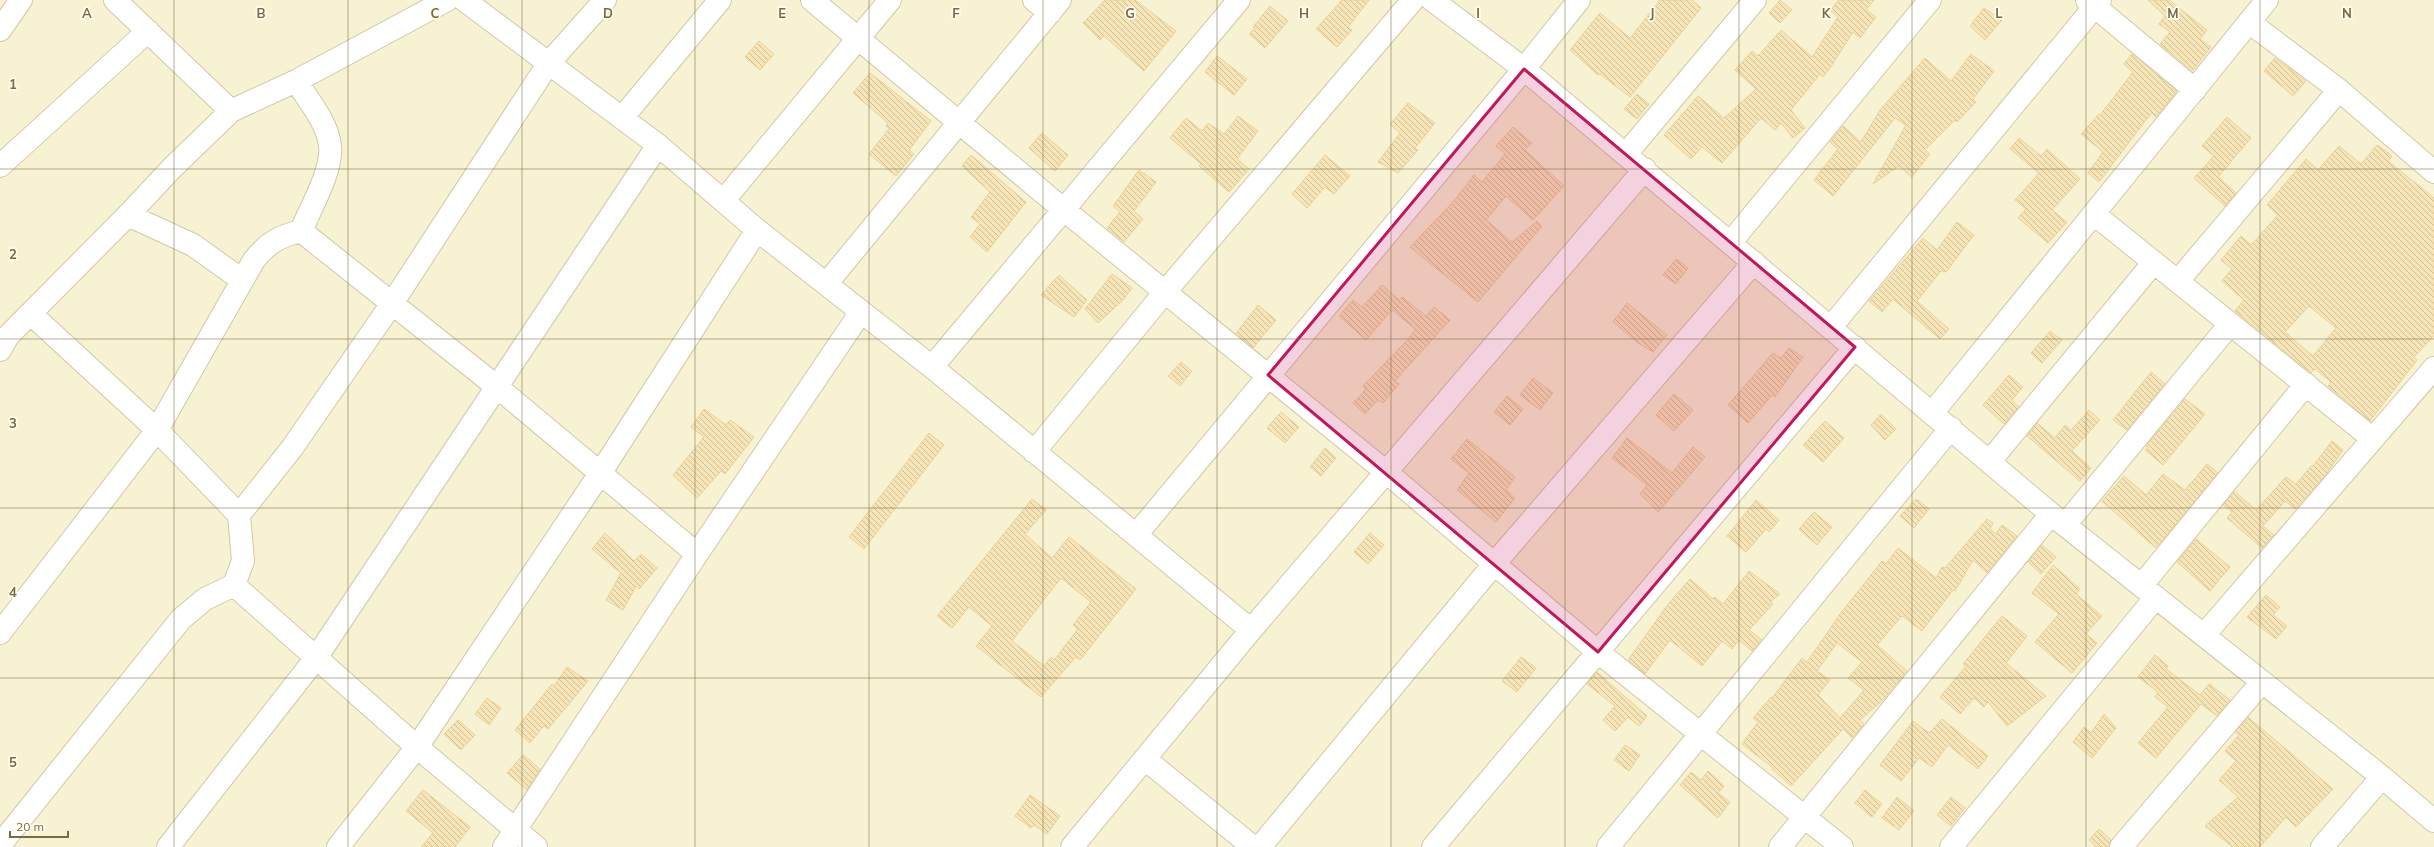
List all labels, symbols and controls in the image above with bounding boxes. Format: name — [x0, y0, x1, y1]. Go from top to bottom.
text: A — [82, 5, 92, 21]
text: B — [257, 5, 266, 21]
text: C — [431, 5, 440, 21]
text: D — [603, 5, 613, 21]
text: E — [778, 5, 786, 21]
text: F — [952, 5, 960, 21]
text: G — [1125, 5, 1135, 21]
text: H — [1299, 5, 1309, 21]
text: I — [1476, 5, 1480, 21]
text: J — [1650, 5, 1654, 21]
text: K — [1822, 5, 1832, 21]
text: L — [1995, 5, 2003, 21]
text: M — [2167, 5, 2179, 21]
text: N — [2342, 5, 2352, 21]
text: 1 — [9, 76, 17, 92]
text: 2 — [9, 246, 17, 262]
text: 3 — [9, 415, 17, 431]
text: 4 — [9, 584, 17, 600]
text: 5 — [9, 754, 17, 770]
scale bar — [10, 813, 68, 839]
text: 20 m — [16, 819, 44, 834]

